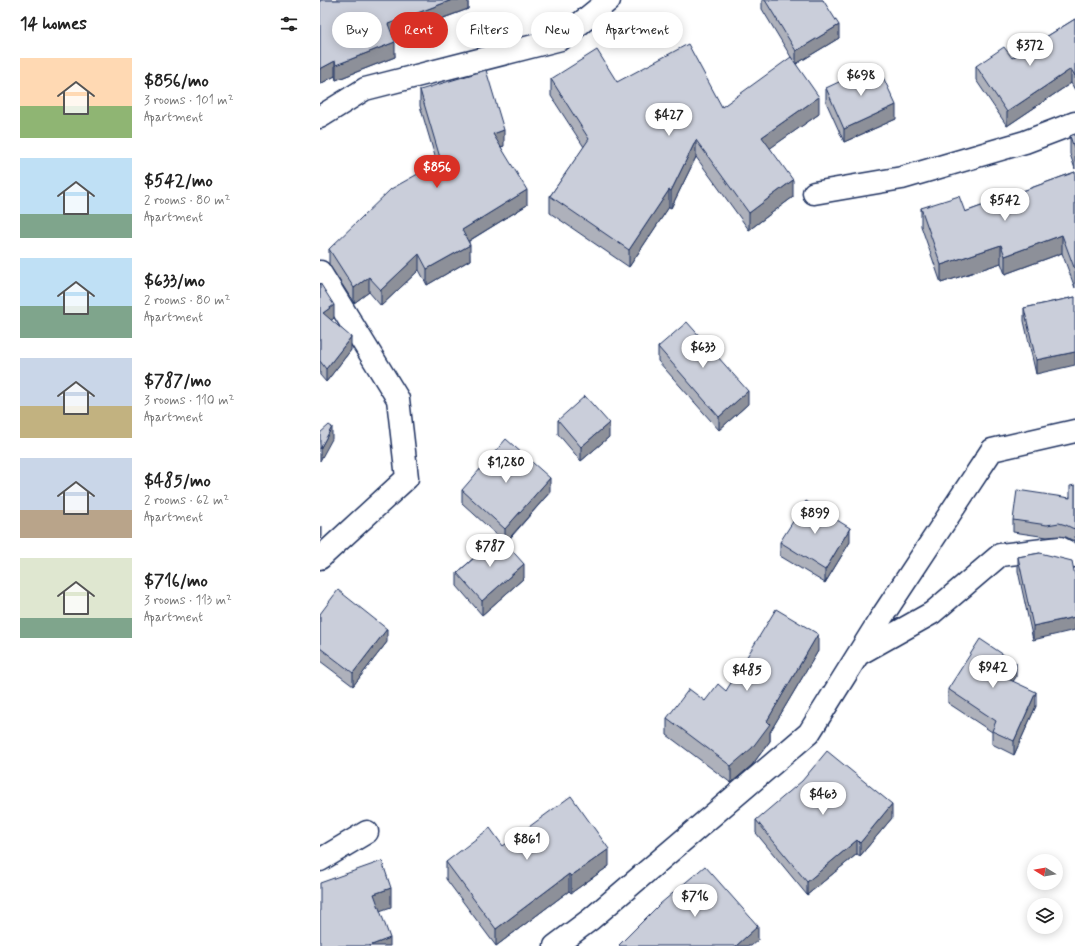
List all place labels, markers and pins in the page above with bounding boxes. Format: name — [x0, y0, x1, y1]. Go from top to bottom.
pin: $372 — [1006, 33, 1054, 67]
pin: $698 — [837, 63, 885, 97]
pin: $427 — [645, 103, 693, 137]
pin: $856 — [413, 155, 461, 189]
pin: $542 — [981, 188, 1029, 222]
pin: $633 — [679, 335, 727, 369]
pin: $1,280 — [473, 450, 539, 484]
pin: $899 — [791, 501, 839, 535]
pin: $787 — [466, 534, 514, 568]
pin: $942 — [969, 655, 1017, 689]
pin: $485 — [723, 658, 771, 692]
pin: $463 — [799, 782, 847, 816]
pin: $861 — [503, 827, 551, 861]
pin: $716 — [671, 884, 719, 918]

